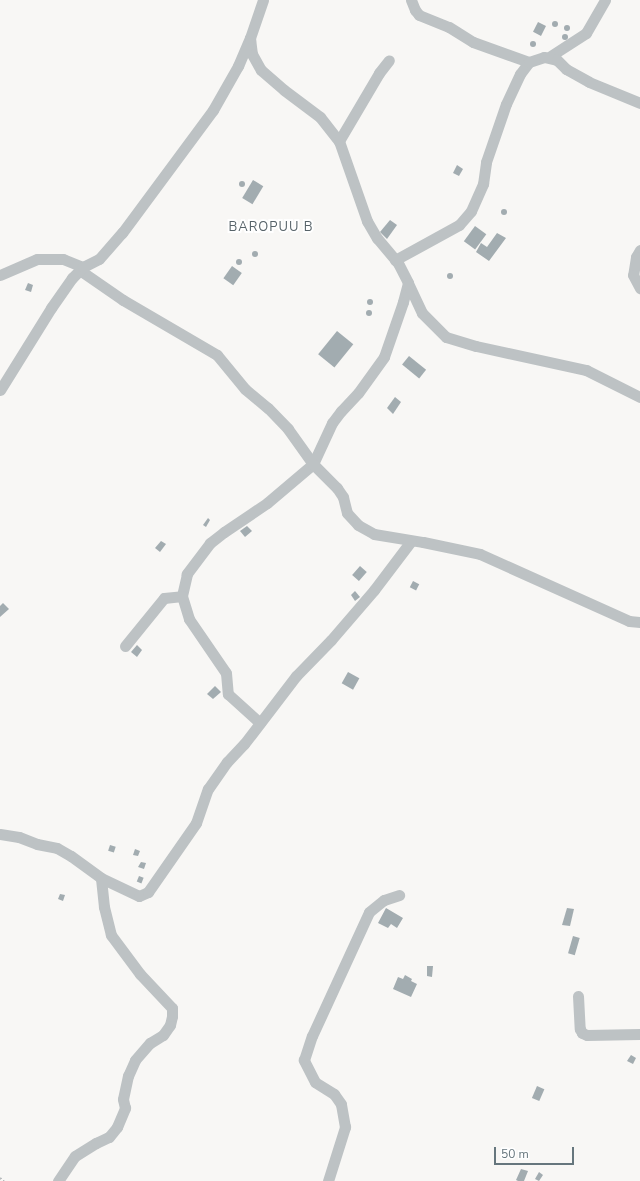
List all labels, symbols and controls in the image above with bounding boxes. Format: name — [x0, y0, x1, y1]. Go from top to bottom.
district label: BAROPUU B — [228, 219, 314, 235]
scale bar — [496, 1139, 576, 1165]
text: 50 m — [501, 1146, 529, 1162]

